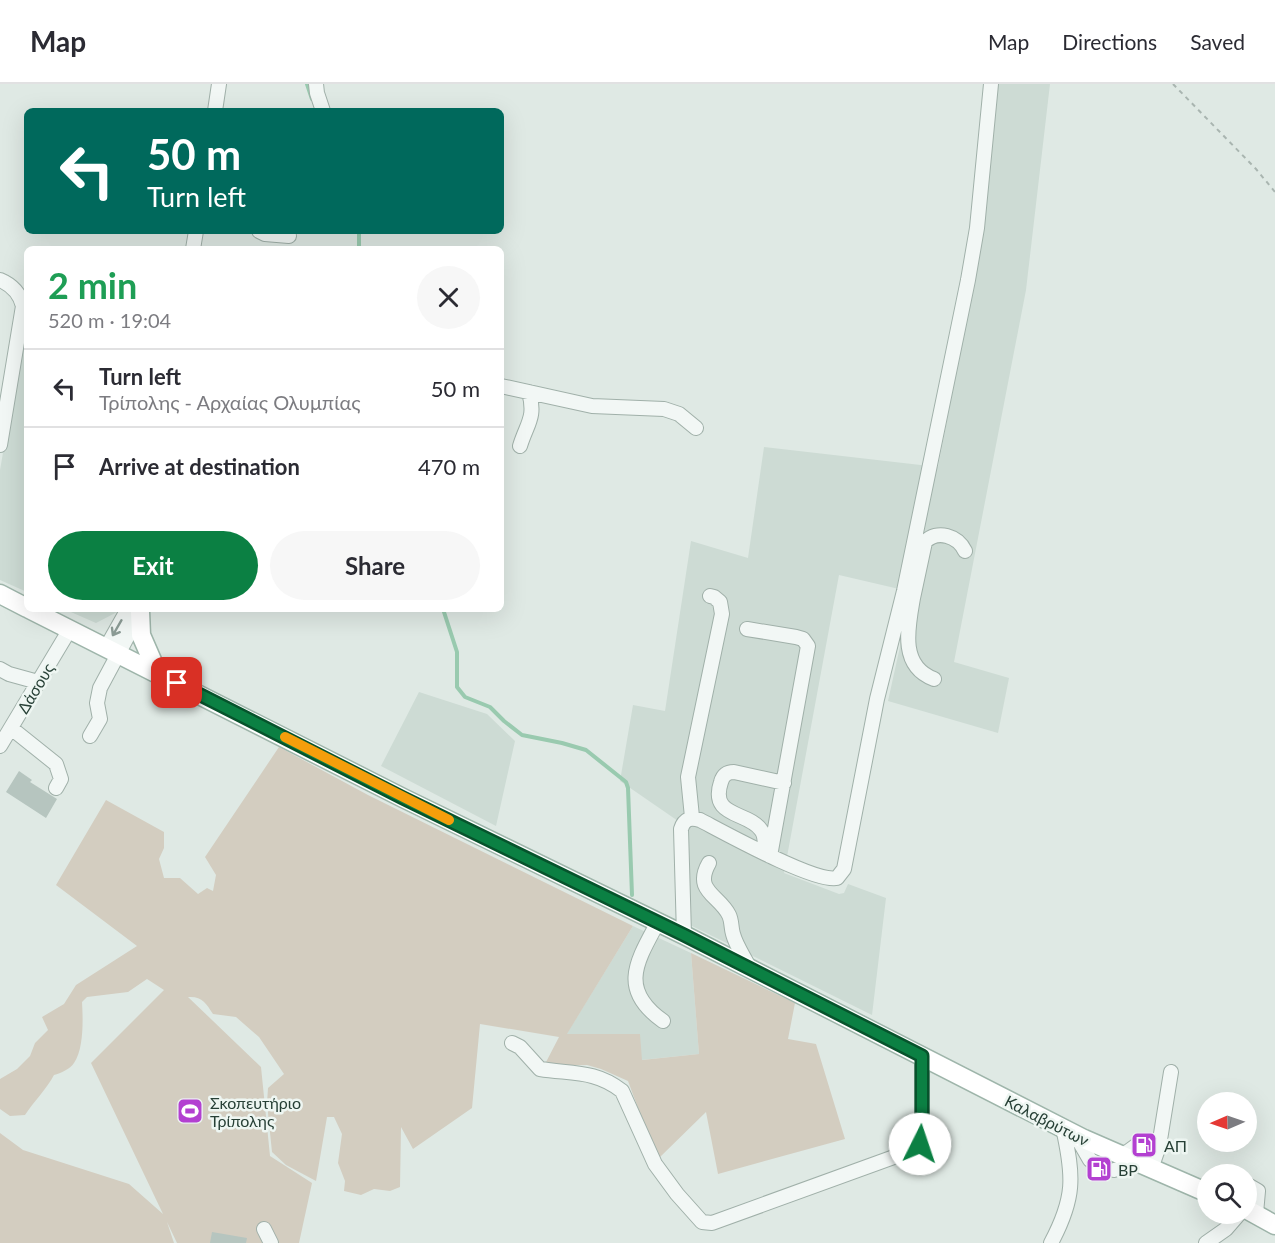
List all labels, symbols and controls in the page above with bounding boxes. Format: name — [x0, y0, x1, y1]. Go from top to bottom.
text: Map — [30, 24, 86, 58]
text: Map — [988, 29, 1029, 54]
text: Directions — [1062, 29, 1157, 54]
text: Saved — [1190, 29, 1245, 54]
text: 50 m — [147, 129, 241, 179]
icon: left — [48, 132, 126, 210]
text: Turn left — [147, 180, 246, 213]
text: 2 min — [48, 263, 137, 307]
button: close — [417, 266, 480, 329]
text: 520 m · 19:04 — [48, 308, 171, 332]
text: Turn left — [99, 363, 181, 390]
icon: left — [48, 372, 81, 405]
text: 50 m — [431, 375, 480, 402]
text: Τρίπολης - Αρχαίας Ολυμπίας — [99, 390, 361, 414]
icon: arrive — [48, 450, 81, 483]
text: Arrive at destination — [99, 453, 300, 480]
text: 470 m — [418, 453, 480, 480]
button: Exit — [48, 531, 258, 600]
button: Share — [270, 531, 480, 600]
one-way arrow — [111, 619, 123, 636]
pin — [151, 657, 202, 708]
street label: Δάσους — [13, 659, 58, 717]
icon: arrive — [160, 666, 193, 699]
street label: Καλαβρύτων — [1002, 1091, 1092, 1149]
north arrow — [1197, 1092, 1257, 1152]
map controls — [1197, 1092, 1257, 1224]
place label: Σκοπευτήριο Τρίπολης — [210, 1093, 301, 1130]
sports icon: Σκοπευτήριο Τρίπολης — [175, 1096, 205, 1126]
position arrow — [888, 1112, 952, 1176]
fuel station icon: ΑΠ — [1129, 1130, 1159, 1160]
place label: ΑΠ — [1164, 1136, 1187, 1155]
fuel station icon: BP — [1084, 1154, 1114, 1184]
place label: BP — [1118, 1160, 1138, 1179]
button: search — [1197, 1164, 1257, 1224]

